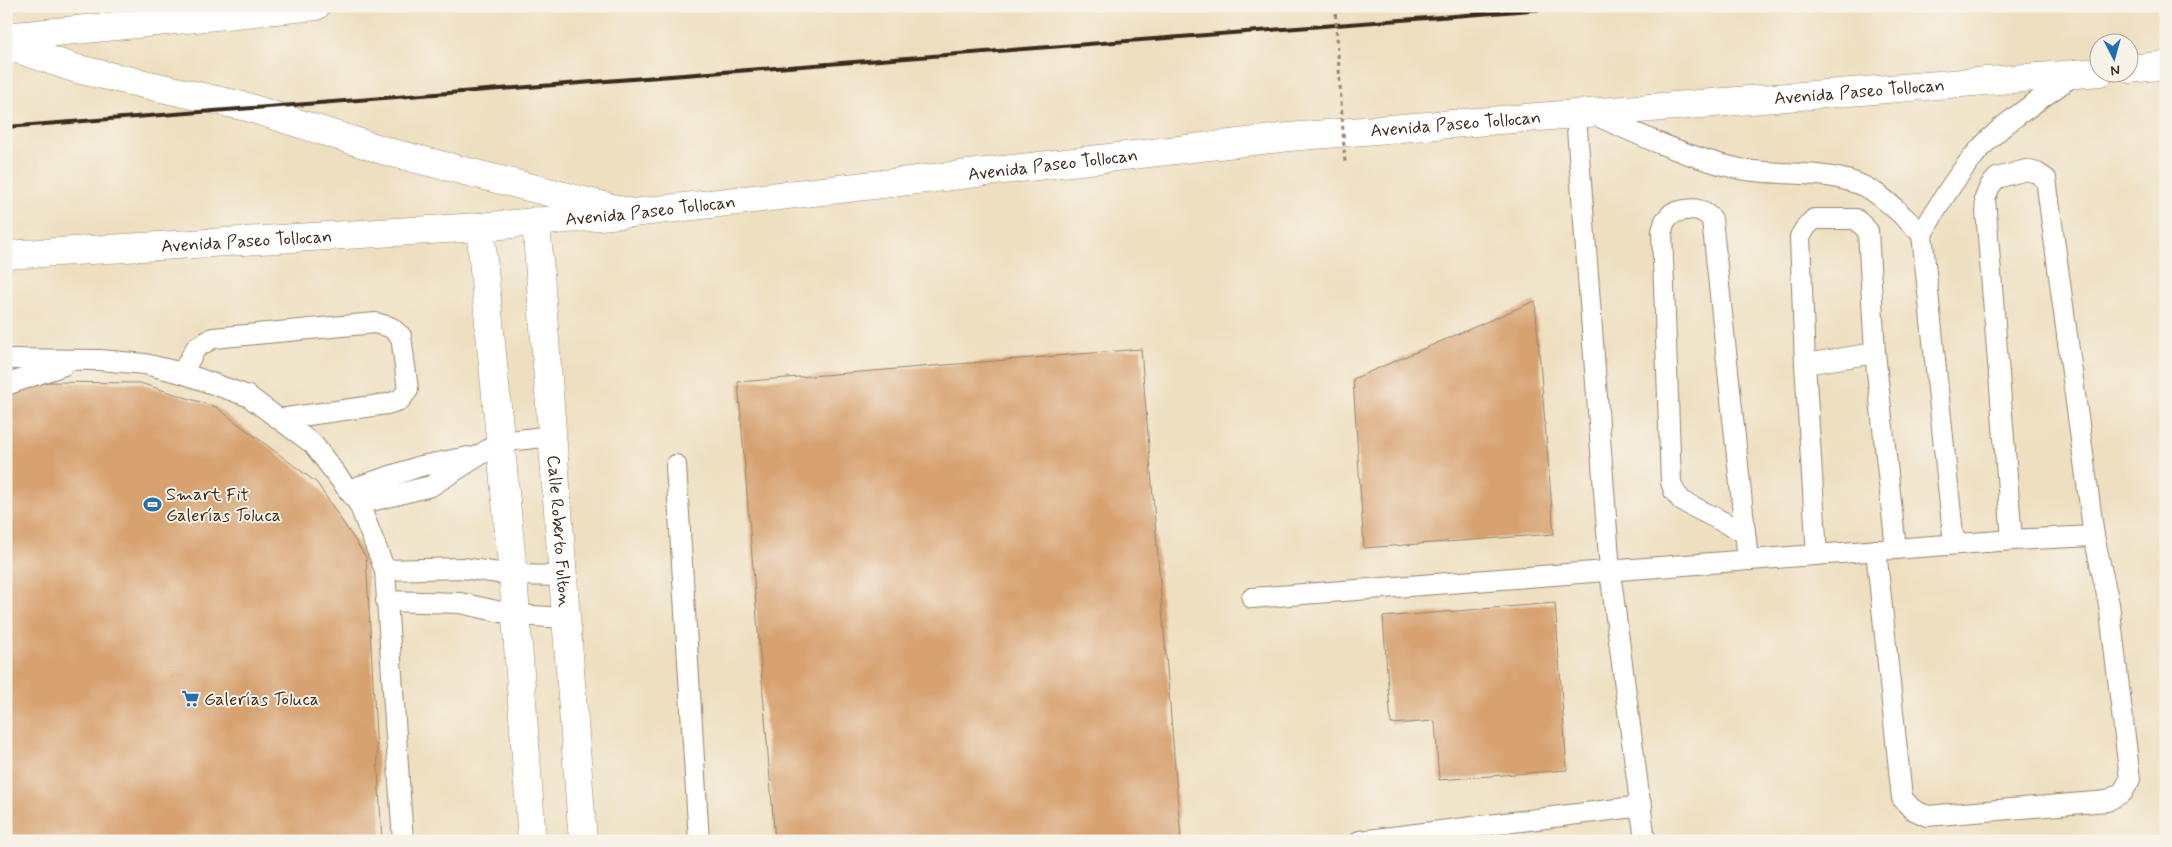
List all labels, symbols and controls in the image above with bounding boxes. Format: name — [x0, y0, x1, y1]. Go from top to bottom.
north arrow — [2090, 32, 2140, 82]
text: N — [2110, 60, 2121, 79]
street label: Avenida Paseo Tollocan — [1773, 73, 1946, 111]
street label: Avenida Paseo Tollocan — [1369, 106, 1542, 143]
street label: Avenida Paseo Tollocan — [967, 144, 1139, 187]
street label: Avenida Paseo Tollocan — [564, 190, 737, 232]
street label: Avenida Paseo Tollocan — [161, 225, 333, 259]
street label: Calle Roberto Fulton — [541, 454, 576, 608]
place label: Smart Fit Galerías Toluca — [166, 483, 281, 528]
sports icon: Smart Fit Galerías Toluca — [142, 494, 162, 514]
place label: Galerías Toluca — [204, 688, 319, 712]
supermarket icon: Galerías Toluca — [180, 689, 200, 709]

